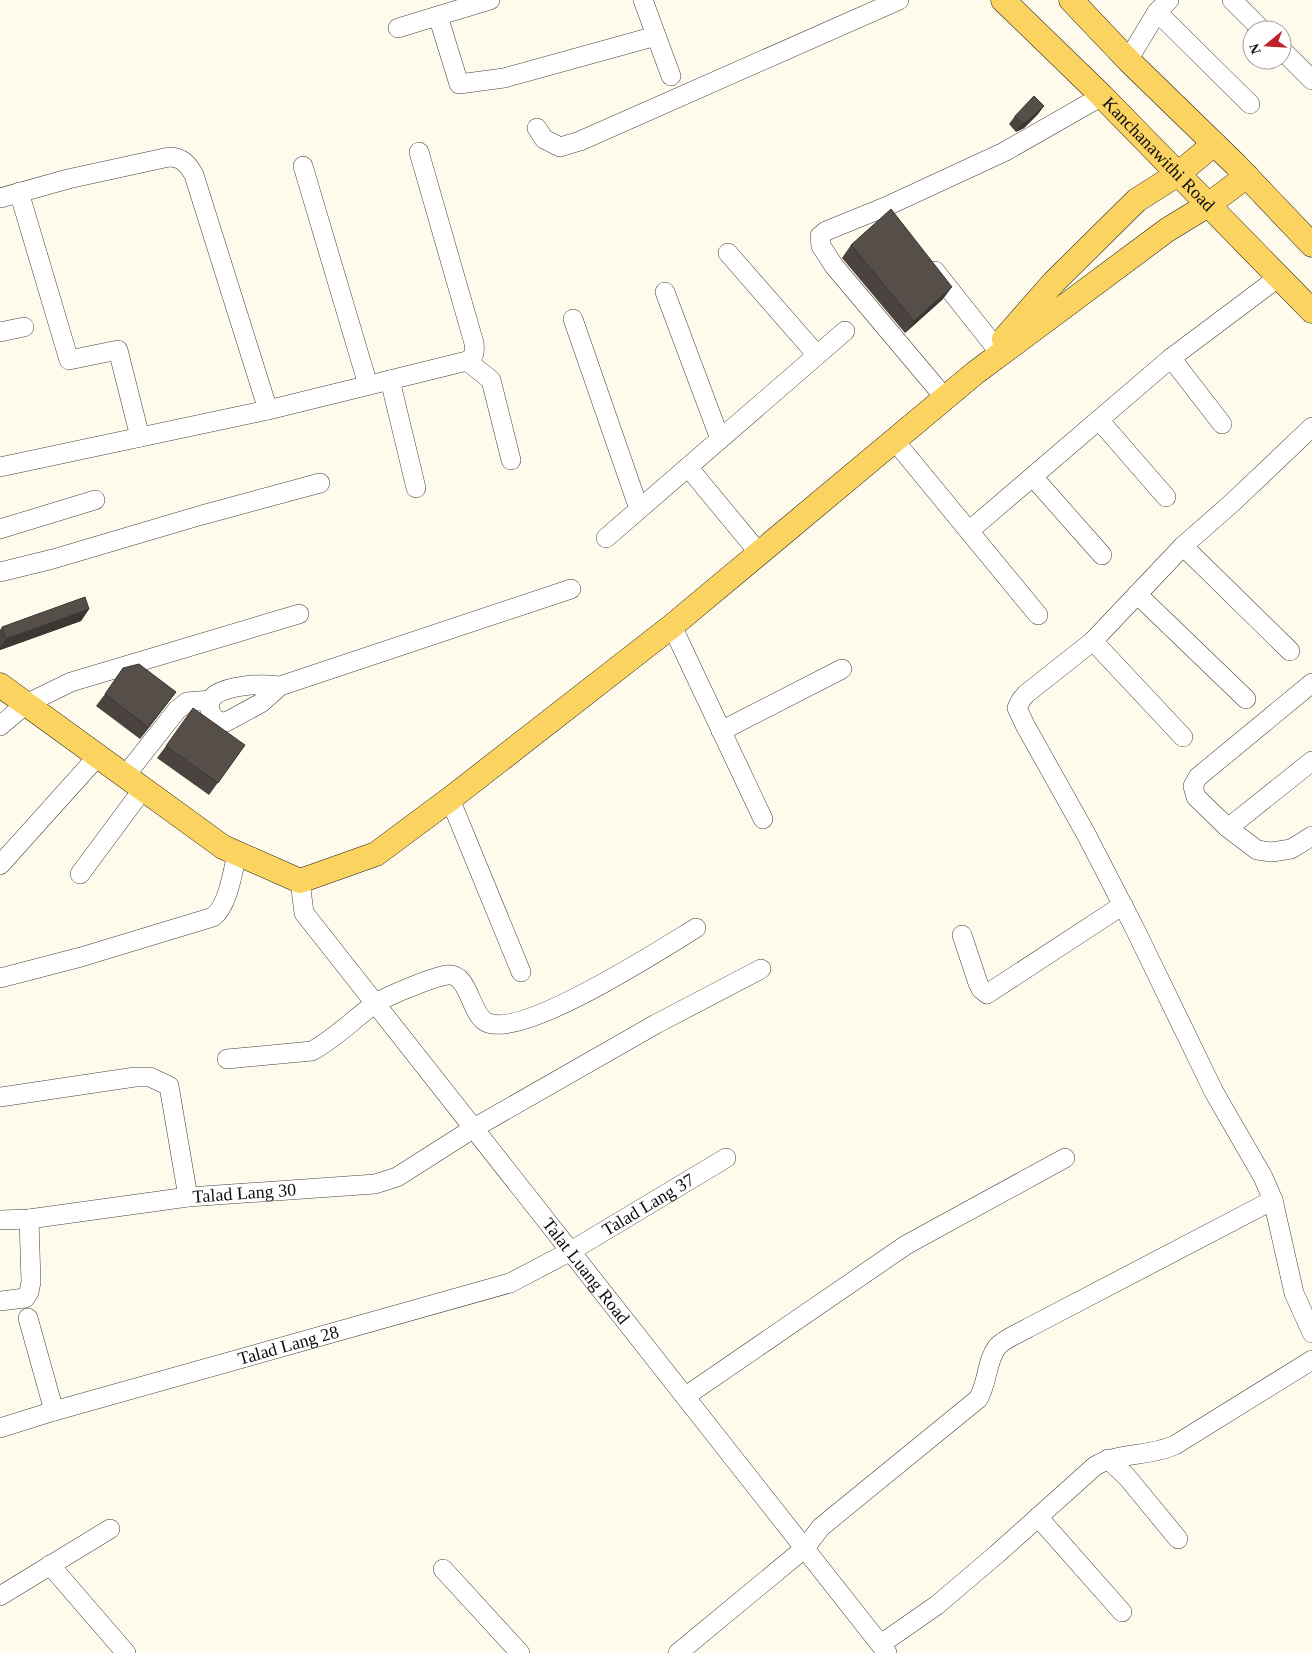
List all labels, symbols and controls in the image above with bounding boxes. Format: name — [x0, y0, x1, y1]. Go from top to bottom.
north arrow — [1242, 20, 1292, 70]
text: N — [1246, 42, 1264, 56]
street label: Kanchanawithi Road — [1099, 93, 1219, 215]
street label: Talad Lang 37 — [598, 1169, 698, 1240]
street label: Talad Lang 30 — [192, 1180, 297, 1207]
street label: Talat Luang Road — [538, 1214, 634, 1328]
street label: Talad Lang 28 — [236, 1322, 341, 1369]

